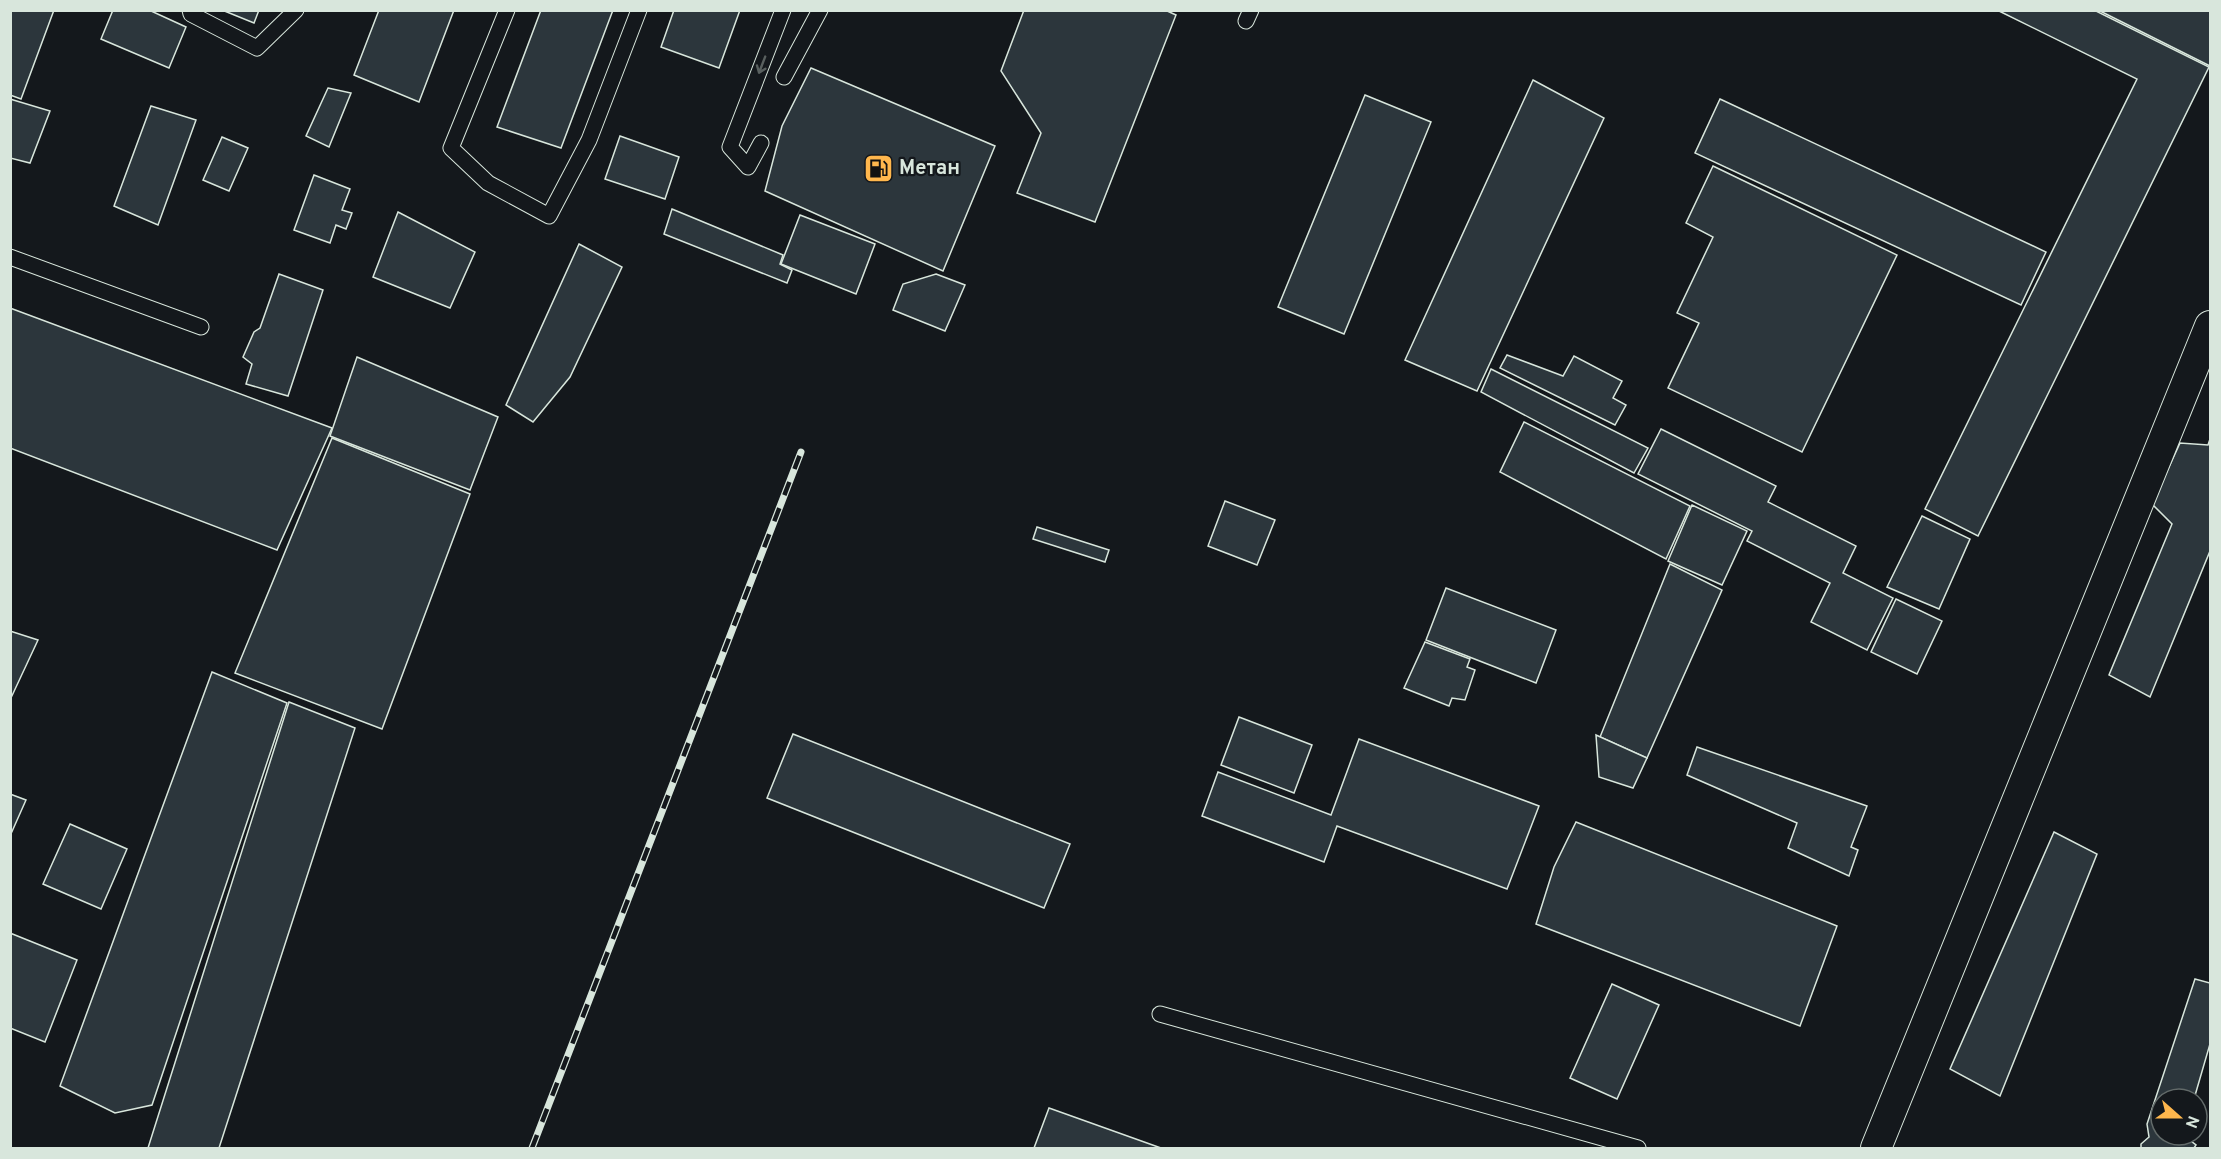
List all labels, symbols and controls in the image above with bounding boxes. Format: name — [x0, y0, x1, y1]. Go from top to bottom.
one-way arrow — [755, 55, 766, 74]
fuel station icon: Метан — [862, 153, 894, 185]
place label: Метан — [899, 156, 960, 182]
north arrow — [2149, 1087, 2209, 1147]
text: N — [2180, 1113, 2203, 1131]

